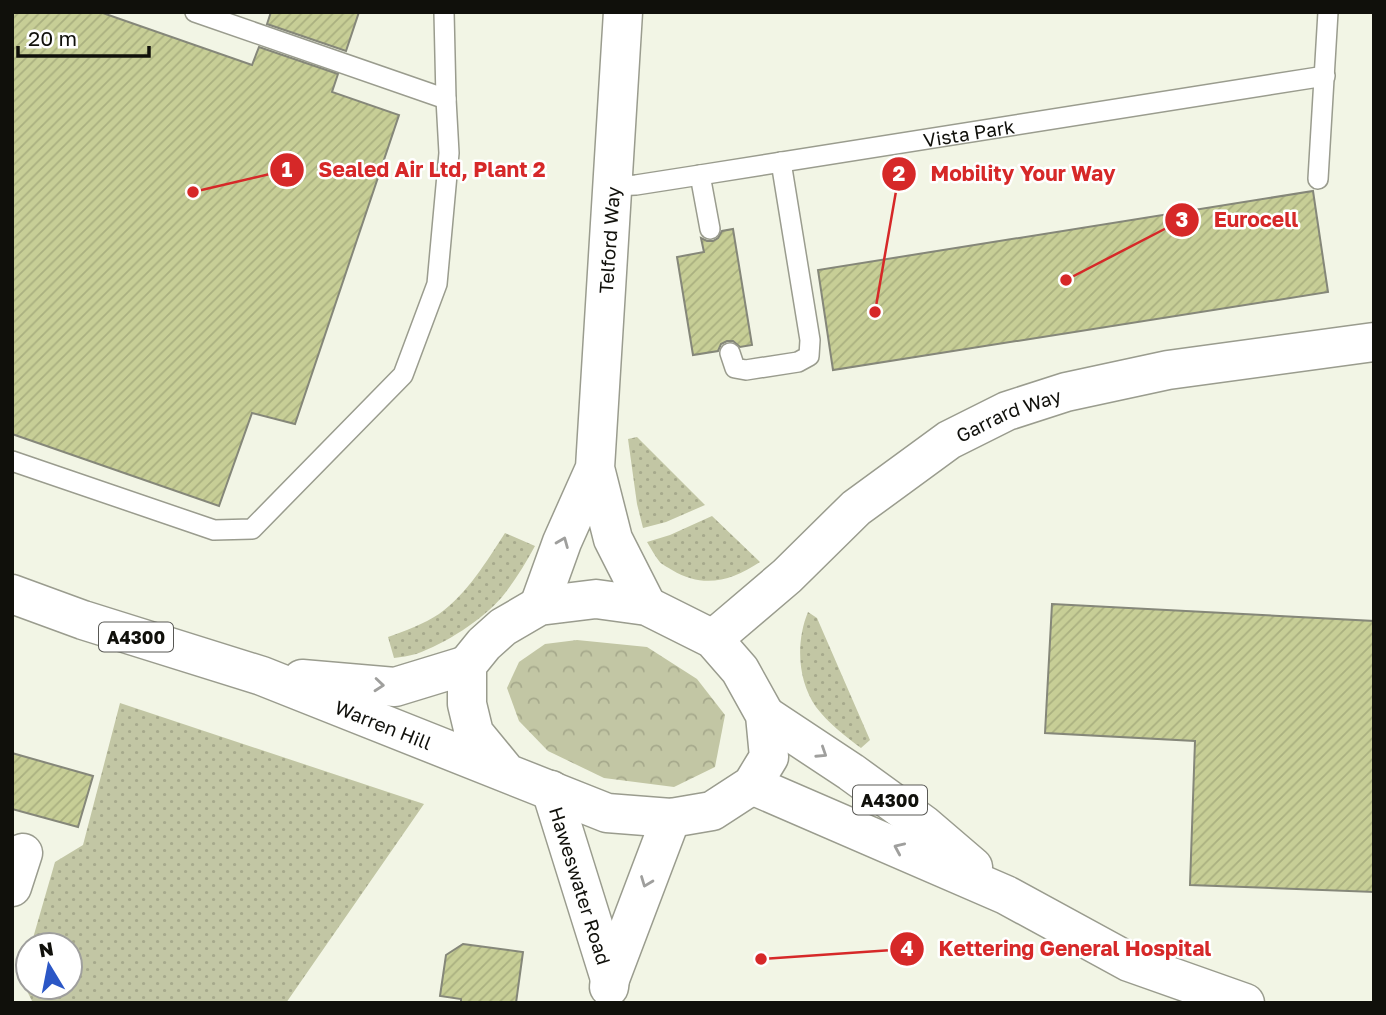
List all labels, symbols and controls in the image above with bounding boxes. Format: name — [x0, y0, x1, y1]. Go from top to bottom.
scale bar — [18, 14, 149, 58]
text: 20 m — [28, 25, 77, 51]
street label: Vista Park — [922, 114, 1016, 151]
callout: Sealed Air Ltd, Plant 2 — [270, 149, 560, 191]
callout: Mobility Your Way — [882, 153, 1130, 195]
text: 1 — [282, 156, 293, 182]
text: Sealed Air Ltd, Plant 2 — [318, 156, 546, 182]
text: 2 — [893, 160, 906, 186]
text: Mobility Your Way — [931, 160, 1116, 186]
street label: Telford Way — [594, 185, 624, 294]
callout: Eurocell — [1165, 199, 1313, 241]
text: 3 — [1176, 206, 1188, 232]
text: Eurocell — [1214, 206, 1298, 232]
street label: Garrard Way — [952, 383, 1064, 446]
one-way arrow — [554, 537, 568, 549]
road number: A4300 — [99, 622, 173, 652]
one-way arrow — [373, 677, 384, 692]
street label: Warren Hill — [332, 695, 435, 754]
one-way arrow — [815, 744, 828, 757]
road number: A4300 — [853, 786, 927, 814]
street label: Haweswater Road — [545, 804, 616, 967]
one-way arrow — [894, 842, 906, 856]
one-way arrow — [641, 875, 655, 887]
callout: Kettering General Hospital — [890, 928, 1226, 970]
north arrow — [14, 931, 84, 1001]
text: 4 — [900, 935, 914, 961]
text: Kettering General Hospital — [939, 935, 1211, 961]
text: N — [37, 936, 55, 961]

